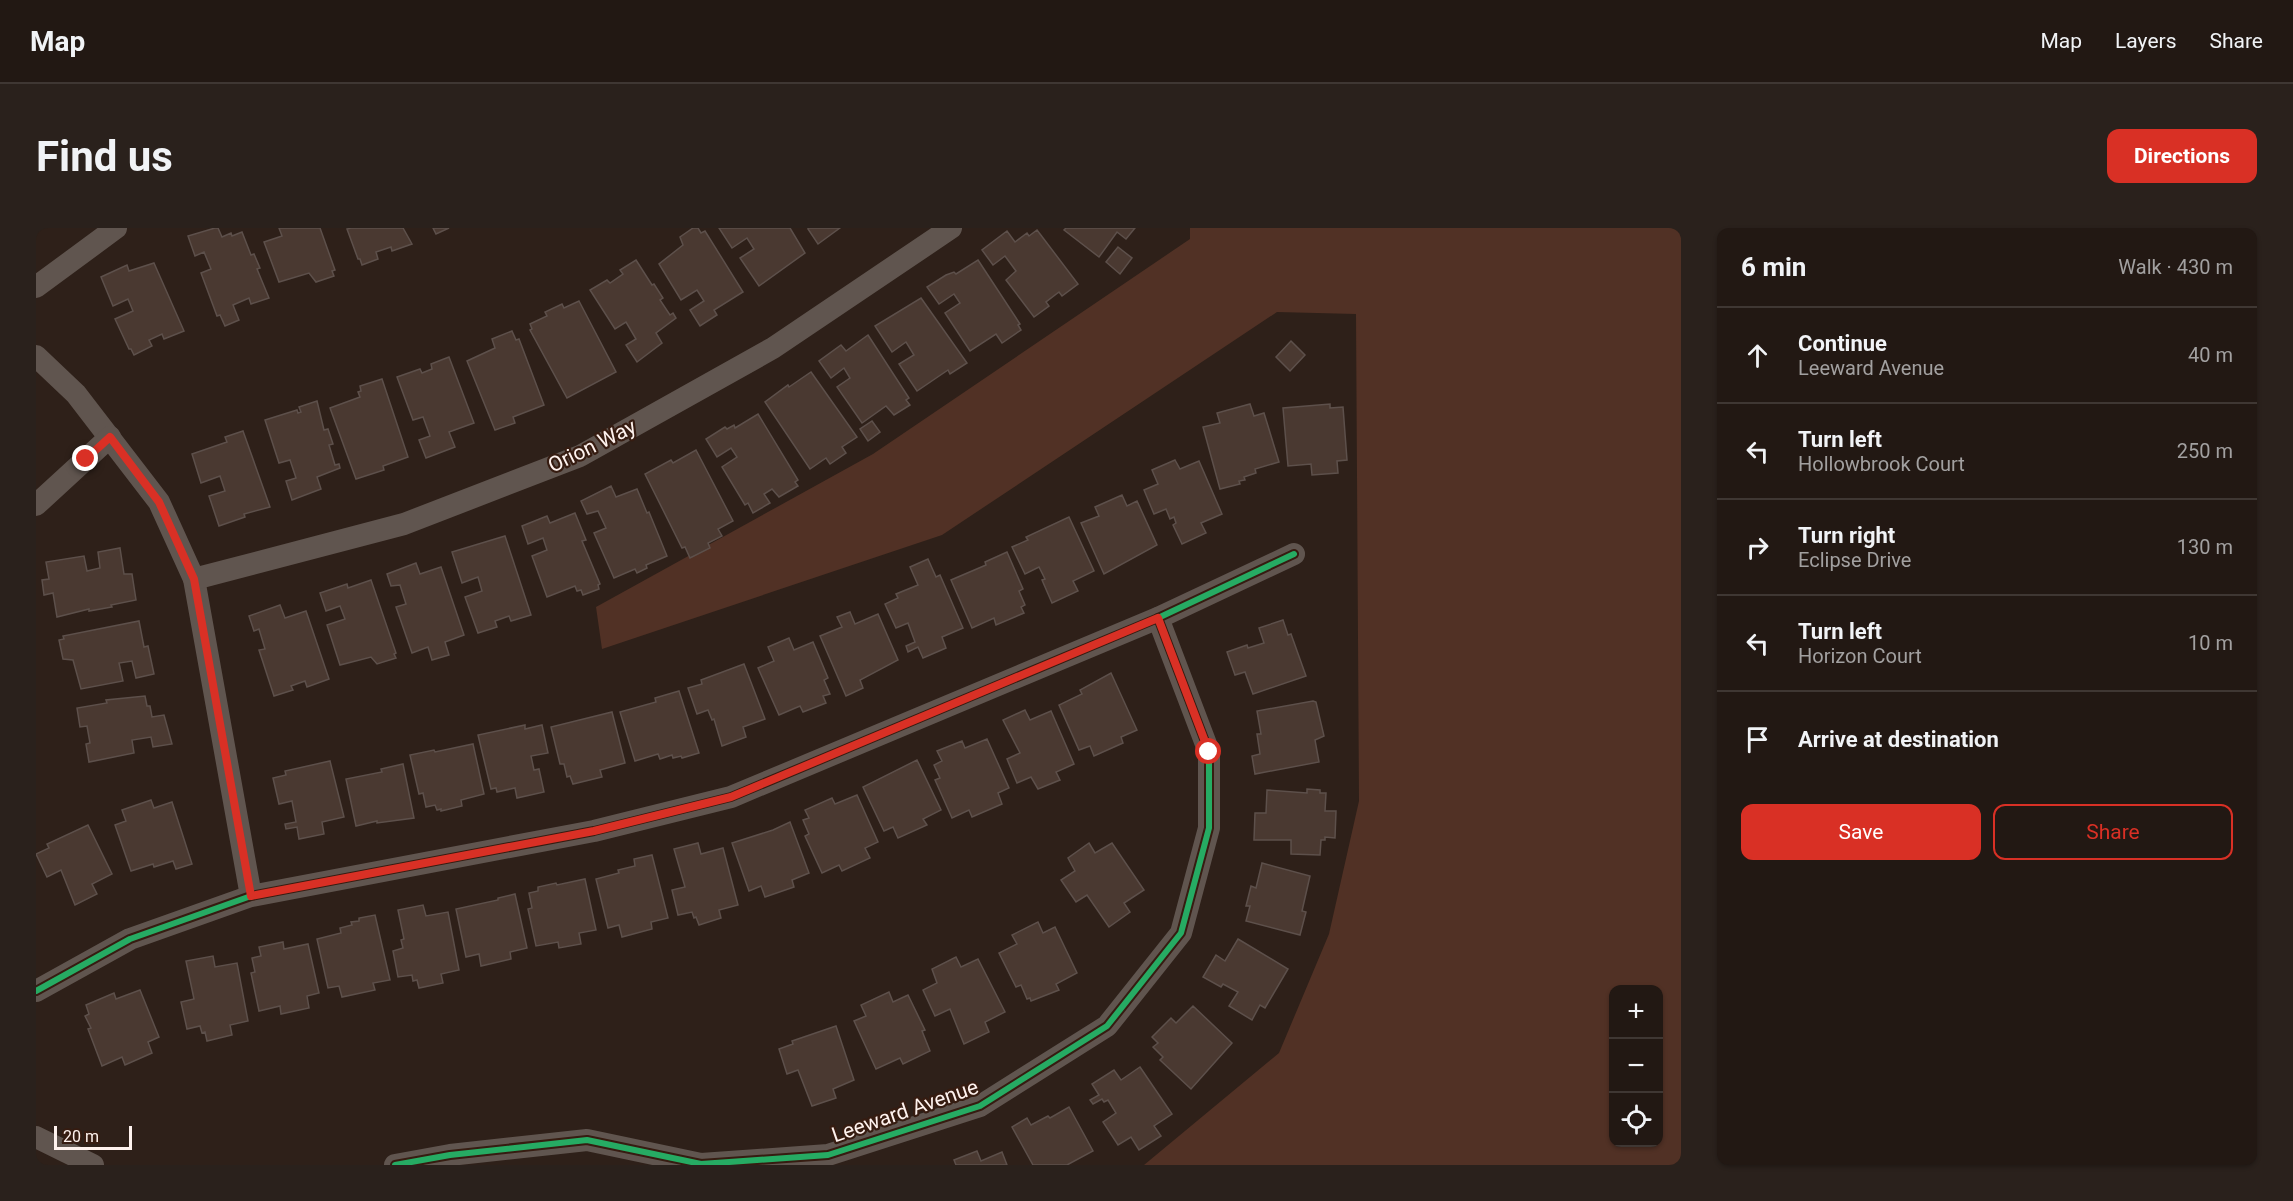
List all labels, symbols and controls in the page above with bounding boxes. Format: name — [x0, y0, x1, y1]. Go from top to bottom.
text: Map — [30, 25, 85, 58]
text: Map — [2040, 29, 2082, 53]
text: Layers — [2115, 29, 2176, 53]
text: Share — [2209, 29, 2263, 53]
button: Directions — [2107, 129, 2257, 183]
text: Find us — [36, 132, 173, 181]
text: 6 min — [1741, 252, 1806, 282]
text: Walk · 430 m — [2118, 255, 2233, 279]
text: Continue — [1798, 331, 1887, 356]
icon: ahead — [1741, 339, 1774, 372]
text: 40 m — [2188, 343, 2233, 367]
text: Leeward Avenue — [1798, 356, 1944, 380]
street label: Orion Way — [544, 414, 640, 478]
text: Turn left — [1798, 427, 1882, 452]
icon: left — [1741, 435, 1774, 468]
text: 250 m — [2177, 439, 2233, 463]
route end — [72, 445, 98, 471]
text: Hollowbrook Court — [1798, 452, 1965, 476]
text: Turn right — [1798, 523, 1895, 548]
icon: right — [1741, 531, 1774, 564]
text: 130 m — [2177, 535, 2233, 559]
text: Eclipse Drive — [1798, 548, 1911, 572]
text: Turn left — [1798, 619, 1882, 644]
icon: left — [1741, 627, 1774, 660]
text: 10 m — [2188, 631, 2233, 655]
text: Horizon Court — [1798, 644, 1922, 668]
icon: arrive — [1741, 723, 1774, 756]
text: Arrive at destination — [1798, 727, 1999, 752]
route start — [1195, 738, 1221, 764]
button: Save — [1741, 804, 1981, 860]
button: Share — [1993, 804, 2233, 860]
map controls — [1609, 985, 1663, 1147]
button: + — [1609, 985, 1663, 1039]
button: − — [1609, 1039, 1663, 1093]
street label: Leeward Avenue — [829, 1075, 981, 1147]
button: locate — [1609, 1093, 1663, 1147]
scale bar — [54, 1123, 132, 1150]
text: 20 m — [63, 1127, 99, 1146]

